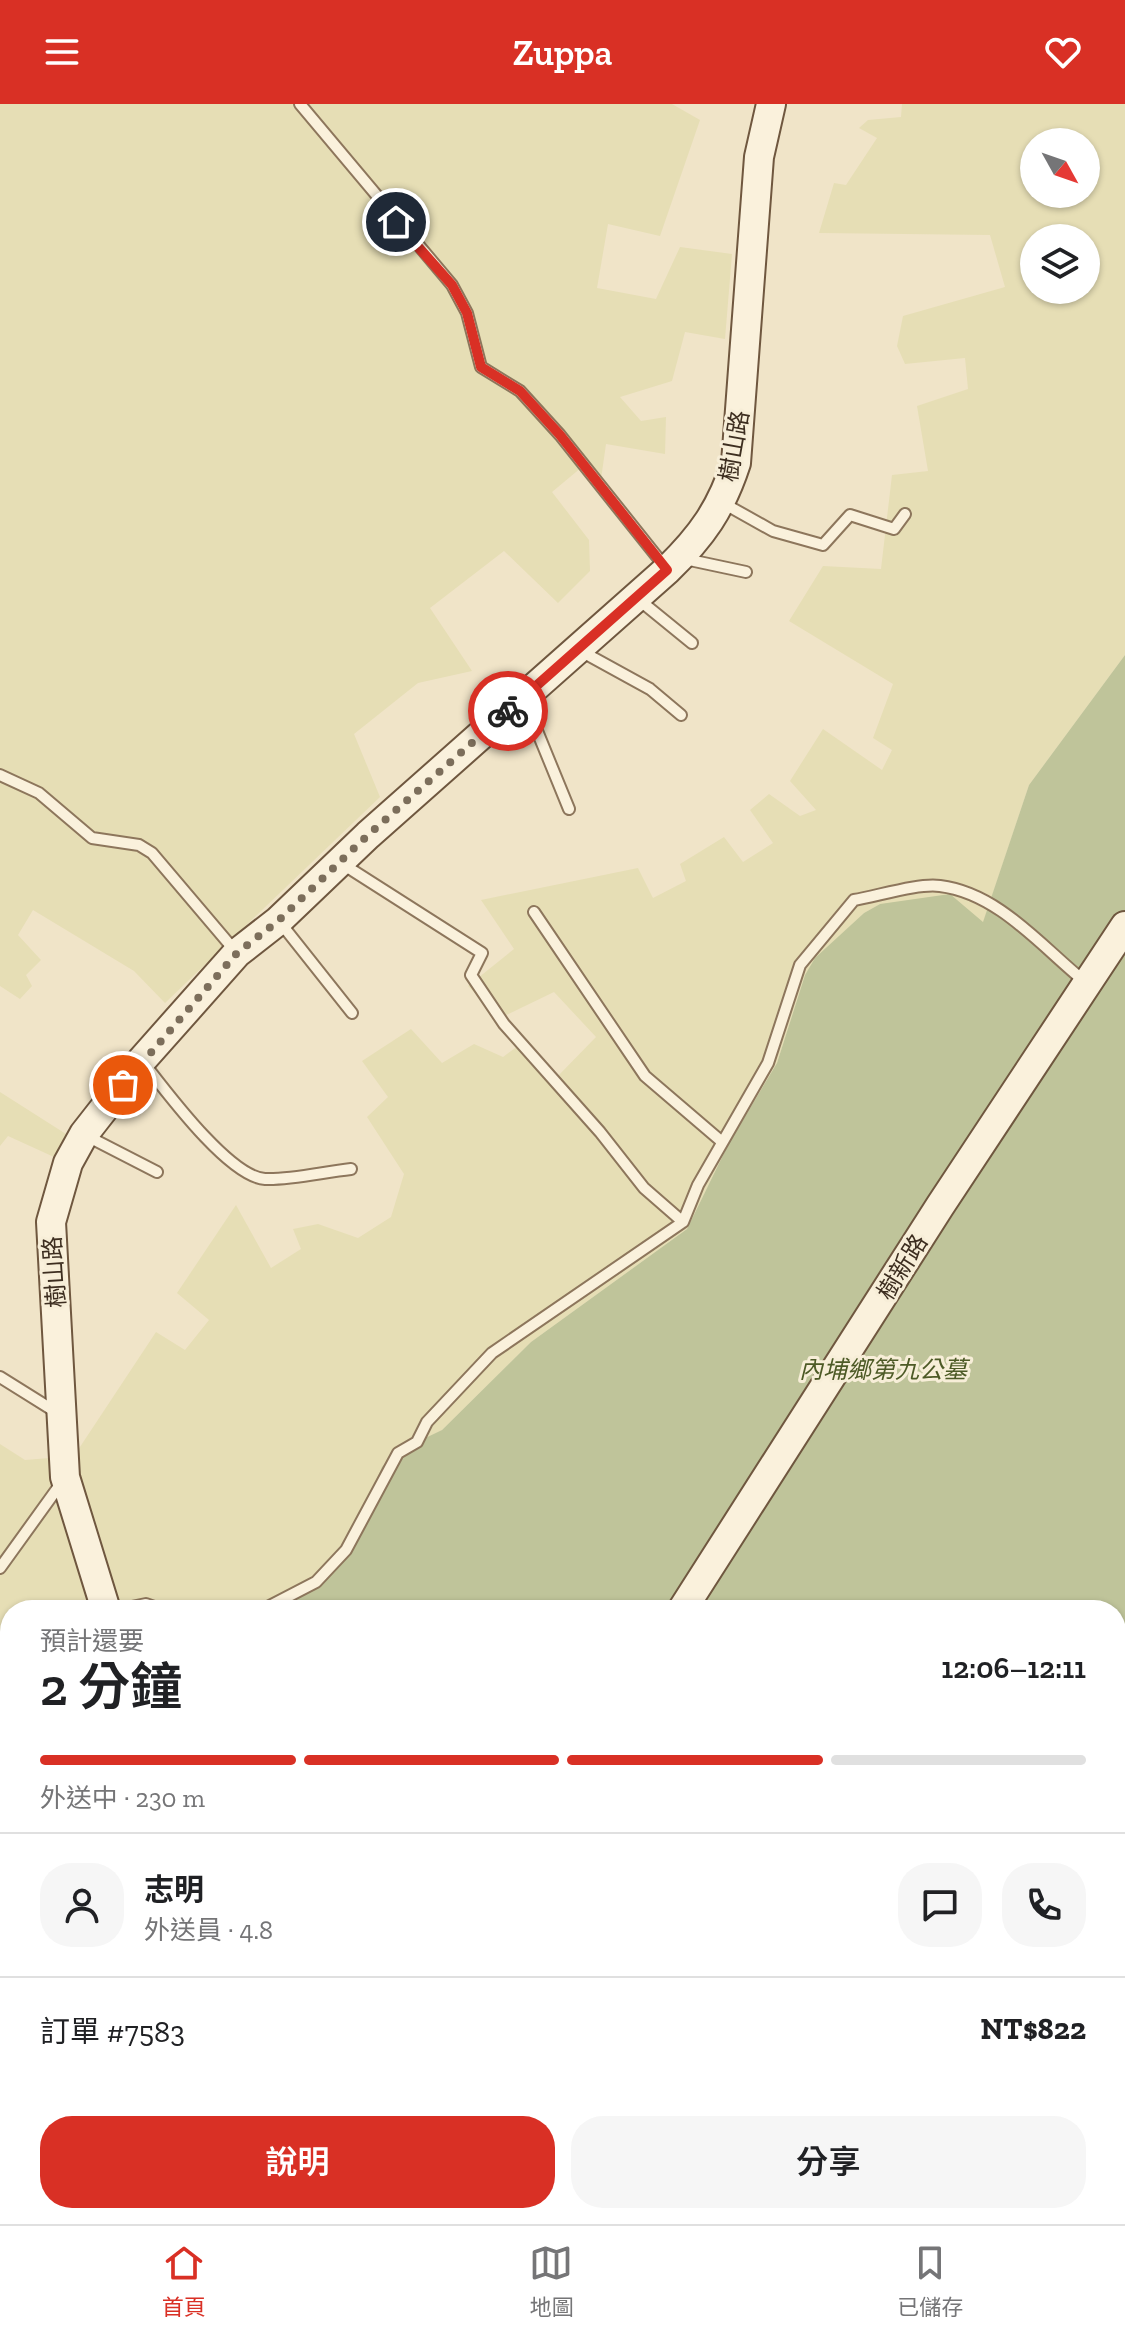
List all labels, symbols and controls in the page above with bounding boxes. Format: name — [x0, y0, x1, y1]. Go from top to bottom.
icon: menu — [40, 30, 84, 74]
icon: heart — [1041, 30, 1085, 74]
text: Zuppa — [513, 31, 612, 74]
north arrow — [1020, 128, 1100, 208]
map controls — [1020, 128, 1100, 304]
pin — [362, 188, 430, 256]
icon: home — [374, 200, 418, 244]
button: layers — [1020, 224, 1100, 304]
street label: 樹山路 — [713, 408, 755, 484]
courier — [468, 671, 548, 751]
icon: bike — [486, 689, 530, 733]
pin — [89, 1051, 157, 1119]
icon: bag — [101, 1063, 145, 1107]
street label: 樹新路 — [871, 1229, 933, 1305]
street label: 樹山路 — [37, 1235, 71, 1309]
park label: 內埔鄉第九公墓 — [799, 1355, 971, 1384]
text: 預計還要 — [40, 1625, 144, 1657]
text: 12:06–12:11 — [941, 1650, 1086, 1686]
text: 2 分鐘 — [40, 1656, 182, 1718]
text: 外送中 · 230 m — [40, 1782, 205, 1814]
button: person — [40, 1863, 124, 1947]
button: chat — [898, 1863, 982, 1947]
button: phone — [1002, 1863, 1086, 1947]
text: 志明 — [144, 1872, 204, 1908]
text: 外送員 · 4.8 — [144, 1914, 273, 1946]
text: NT$822 — [981, 2011, 1086, 2047]
text: 訂單 #7583 — [40, 2014, 185, 2050]
button: 說明 — [40, 2116, 555, 2208]
button: 分享 — [571, 2116, 1086, 2208]
tab: 首頁 — [162, 2241, 206, 2321]
tab: 地圖 — [529, 2241, 573, 2321]
tab: 已儲存 — [897, 2241, 963, 2321]

